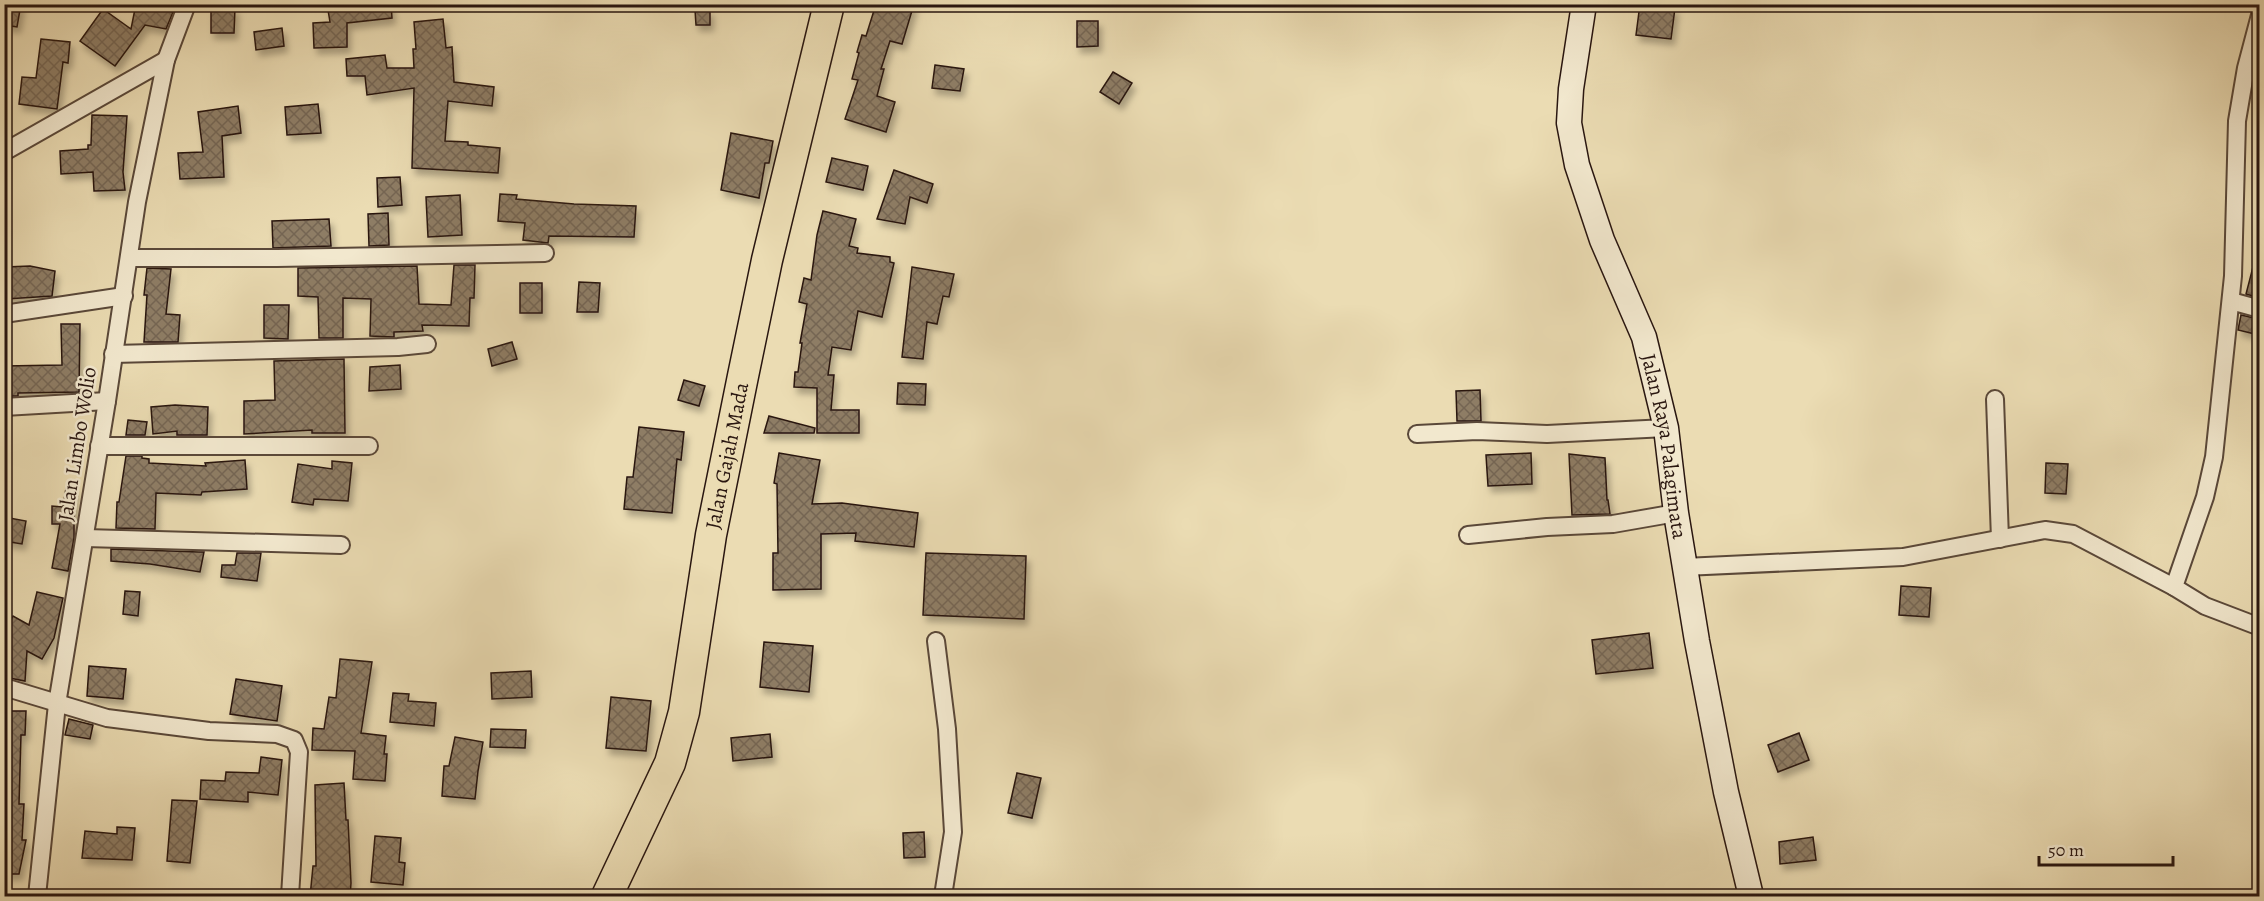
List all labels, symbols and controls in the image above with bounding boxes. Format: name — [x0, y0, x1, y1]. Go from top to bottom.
street label: Jalan Raya Palagimata — [1635, 351, 1694, 541]
street label: Jalan Limbo Wolio — [51, 365, 103, 523]
street label: Jalan Gajah Mada — [699, 380, 755, 532]
scale bar — [2039, 829, 2172, 867]
text: 50 m — [2048, 838, 2084, 862]

